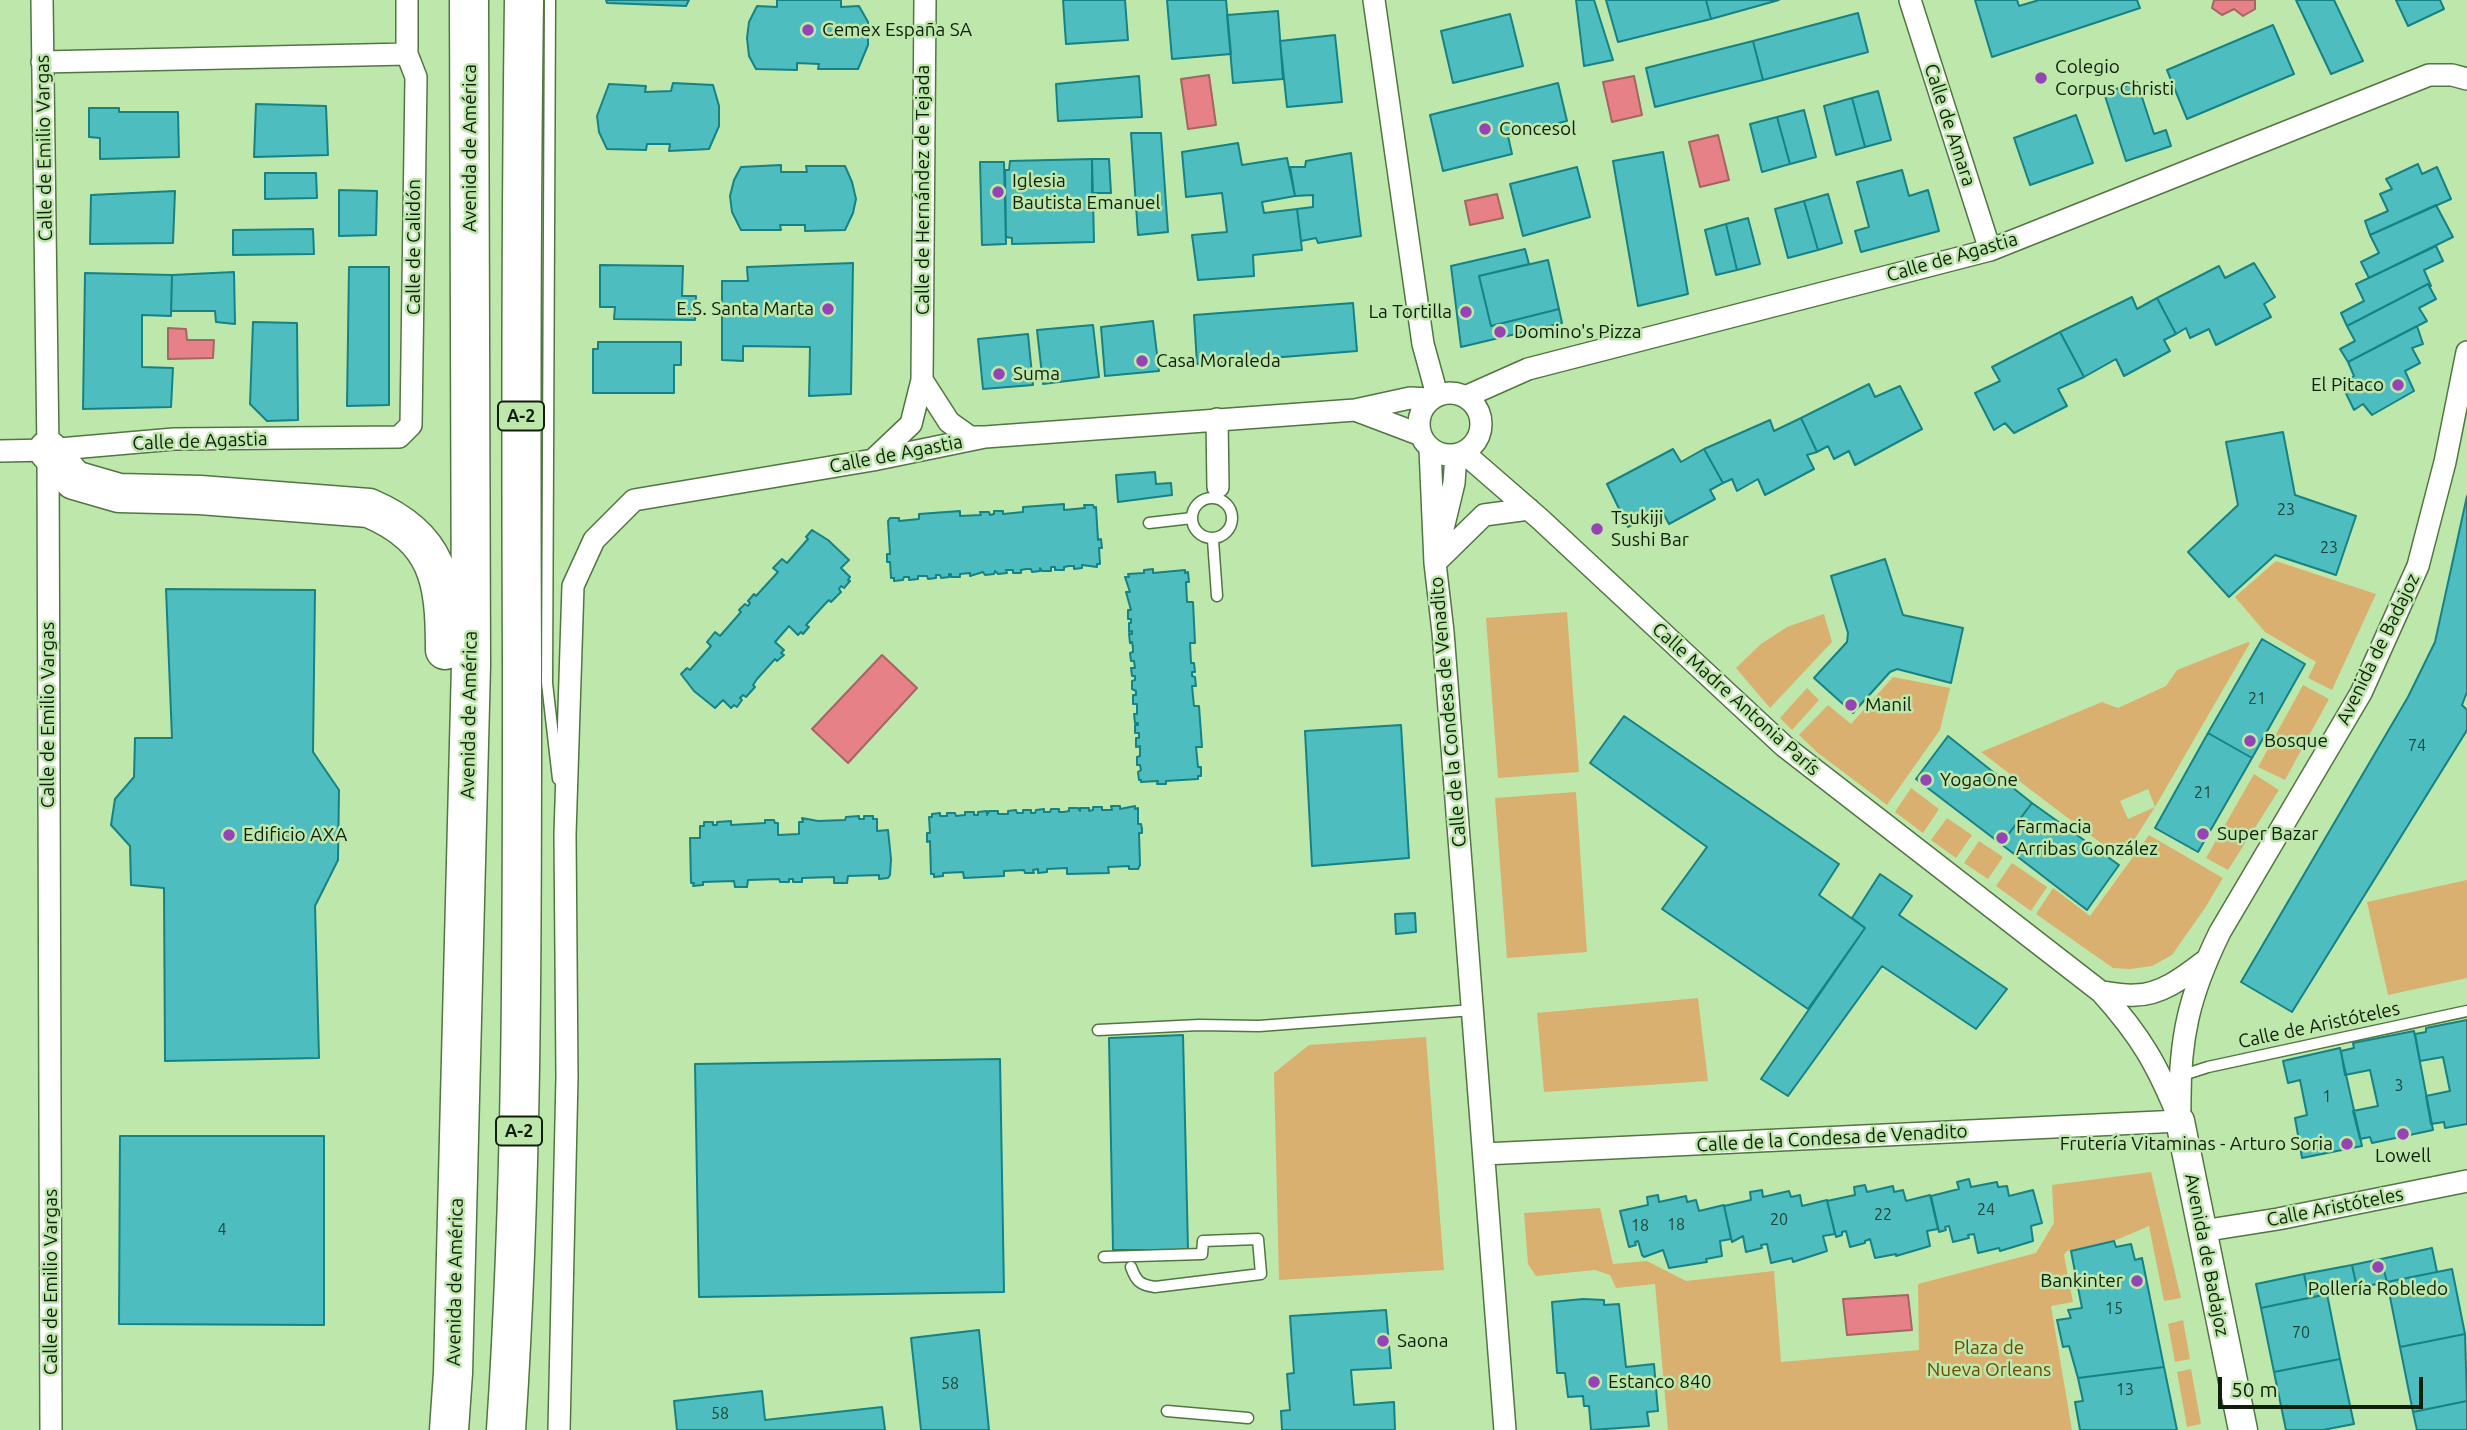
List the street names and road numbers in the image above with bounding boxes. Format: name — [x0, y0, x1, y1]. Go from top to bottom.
street label: Calle de Emilio Vargas — [31, 55, 57, 241]
street label: Calle de Amara — [1919, 61, 1981, 189]
street label: Avenida de América — [459, 64, 481, 232]
street label: Calle de Hernández de Tejada — [912, 65, 934, 315]
street label: Calle de Calidón — [403, 179, 425, 315]
street label: Calle de Agastia — [1884, 227, 2020, 287]
road number: A-2 — [498, 402, 544, 430]
street label: Calle de Agastia — [132, 427, 268, 455]
street label: Calle de Agastia — [827, 430, 965, 478]
street label: Avenida de Badajoz — [2331, 570, 2425, 728]
street label: Calle de la Condesa de Venadito — [1425, 576, 1471, 848]
street label: Calle Madre Antonia París — [1647, 618, 1825, 780]
street label: Calle de Emilio Vargas — [37, 622, 59, 808]
street label: Avenida de América — [456, 631, 482, 799]
street label: Calle de Aristóteles — [2236, 997, 2402, 1053]
road number: A-2 — [496, 1116, 542, 1146]
street label: Calle de la Condesa de Venadito — [1696, 1120, 1968, 1156]
street label: Avenida de Badajoz — [2180, 1172, 2234, 1338]
street label: Calle Aristóteles — [2265, 1183, 2405, 1231]
street label: Calle de Emilio Vargas — [40, 1189, 62, 1375]
street label: Avenida de América — [442, 1198, 468, 1366]

